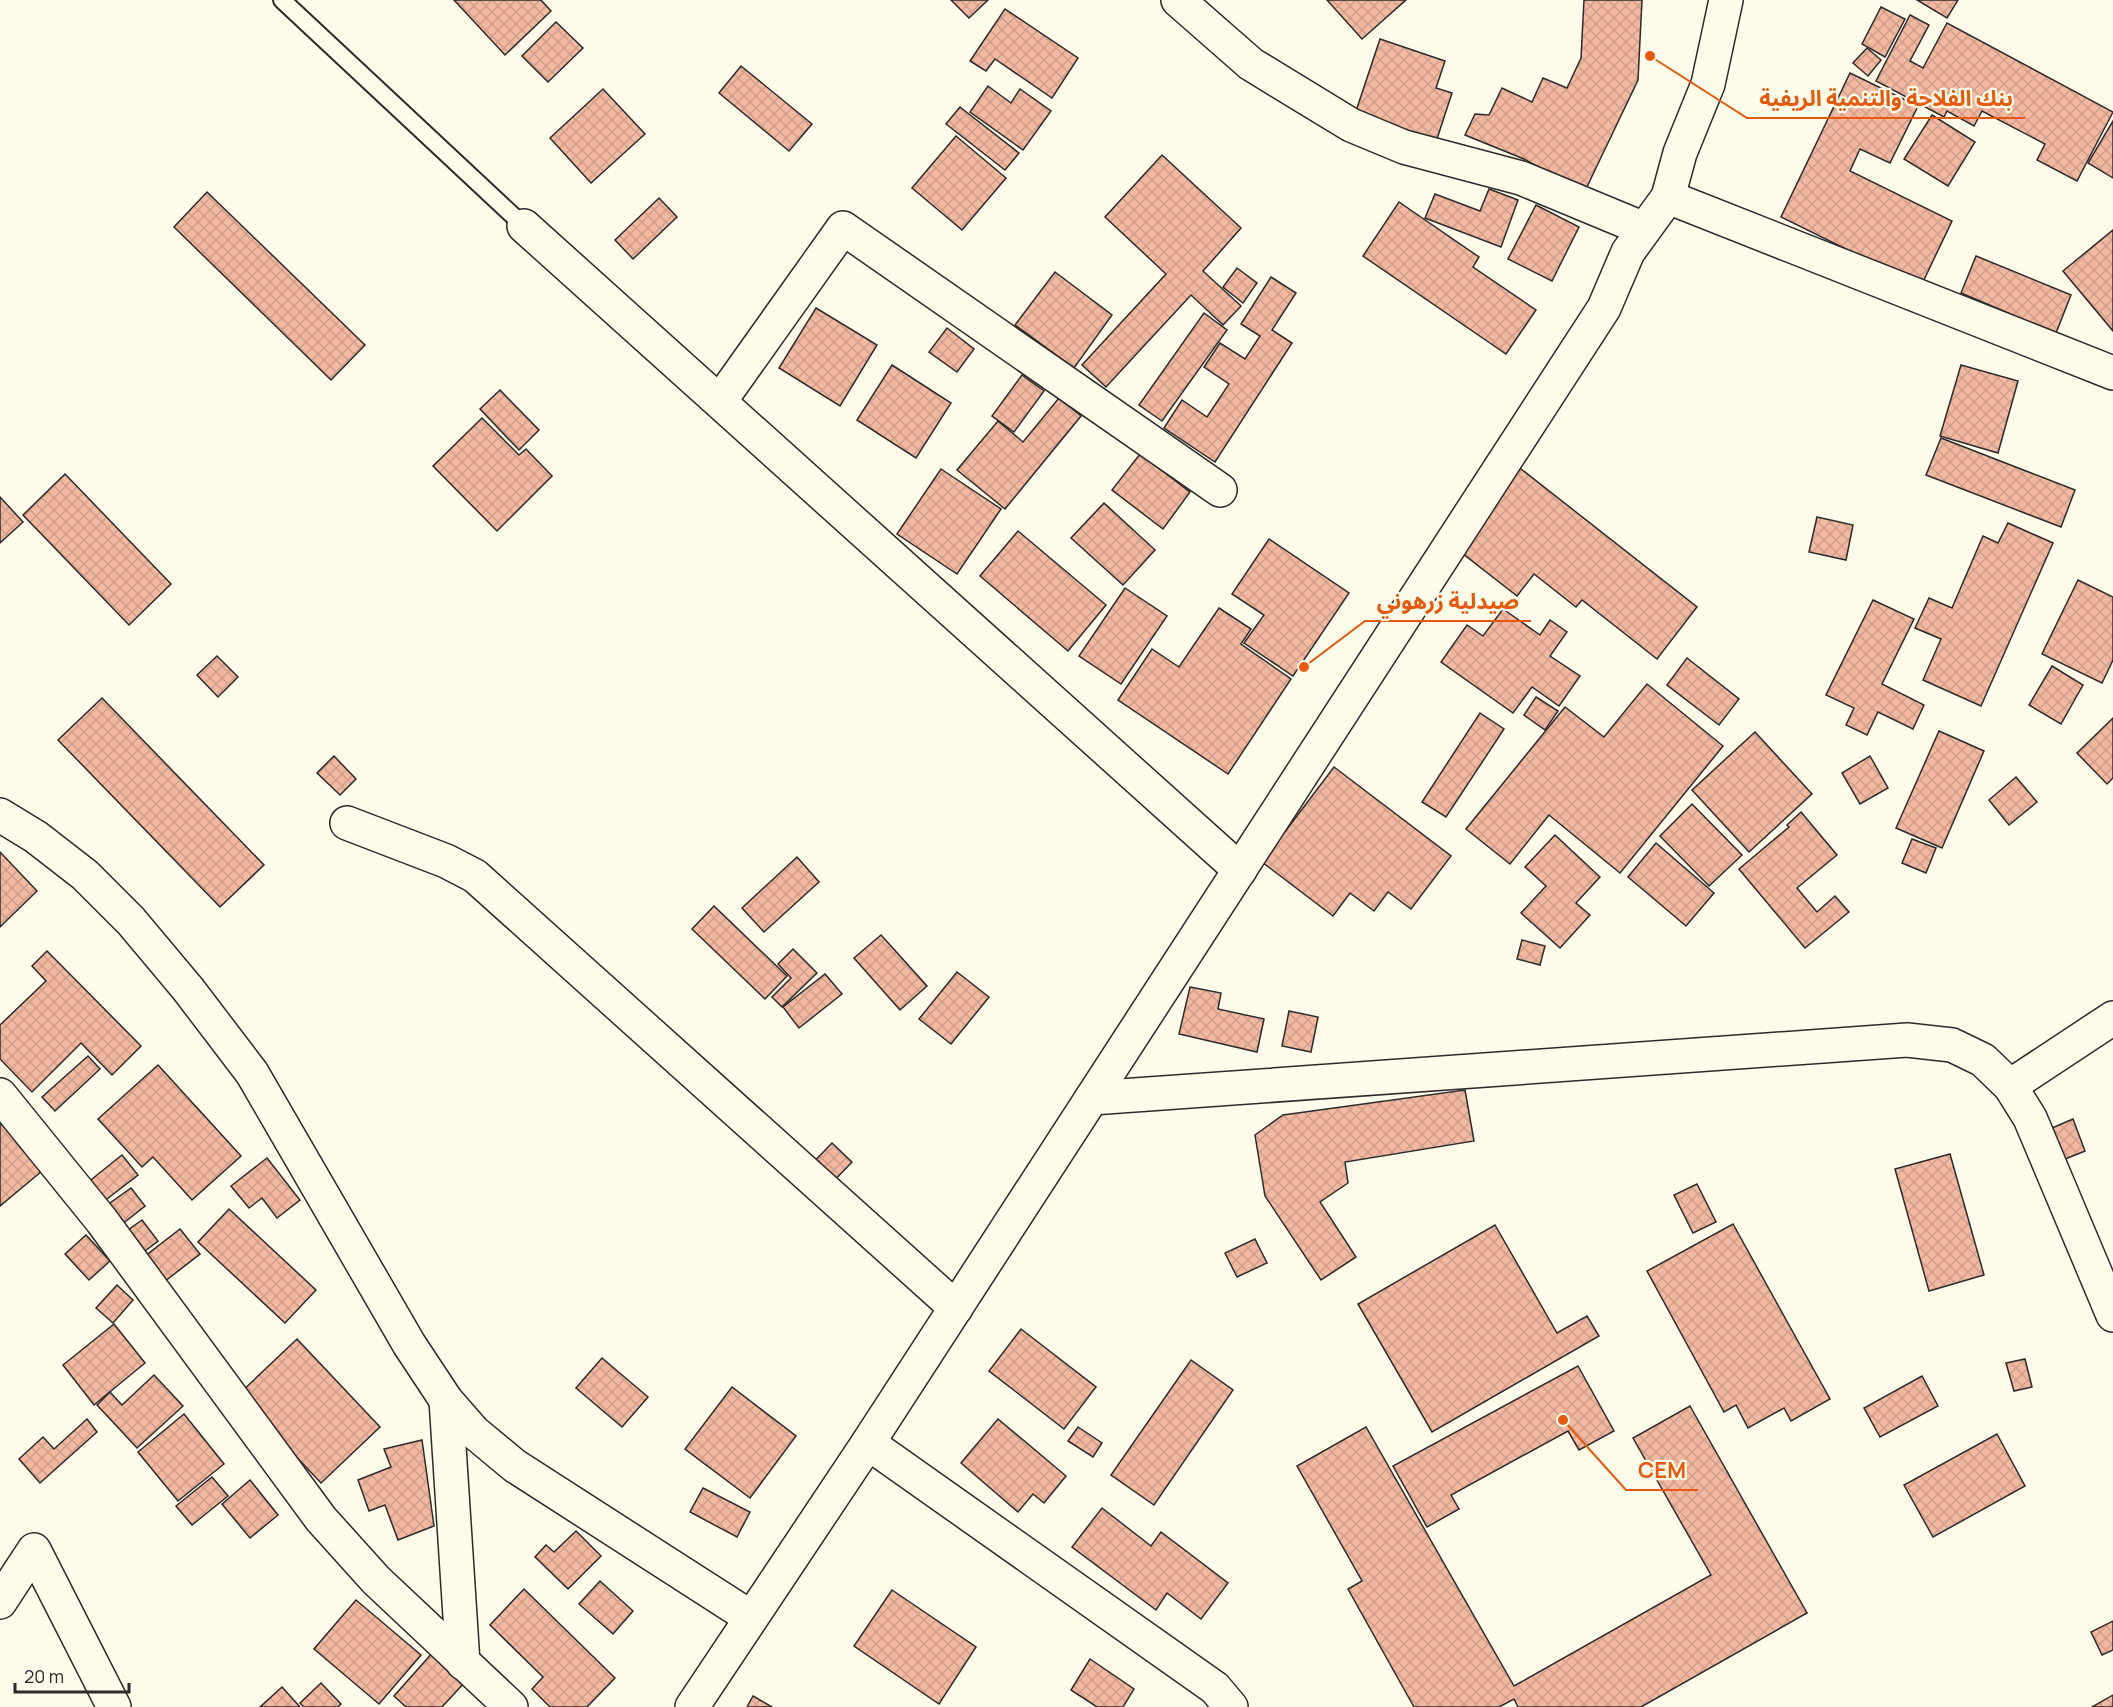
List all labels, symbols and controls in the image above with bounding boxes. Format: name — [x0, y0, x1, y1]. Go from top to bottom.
callout: بنك الفلاحة والتنمية الريفية — [1747, 78, 2025, 118]
text: بنك الفلاحة والتنمية الريفية — [1759, 83, 2013, 113]
callout: صيدلية زرهوني — [1365, 581, 1531, 621]
text: صيدلية زرهوني — [1377, 586, 1519, 619]
callout: CEM — [1626, 1450, 1698, 1490]
text: CEM — [1638, 1455, 1686, 1485]
scale bar — [15, 1656, 129, 1694]
text: 20 m — [24, 1664, 64, 1688]

